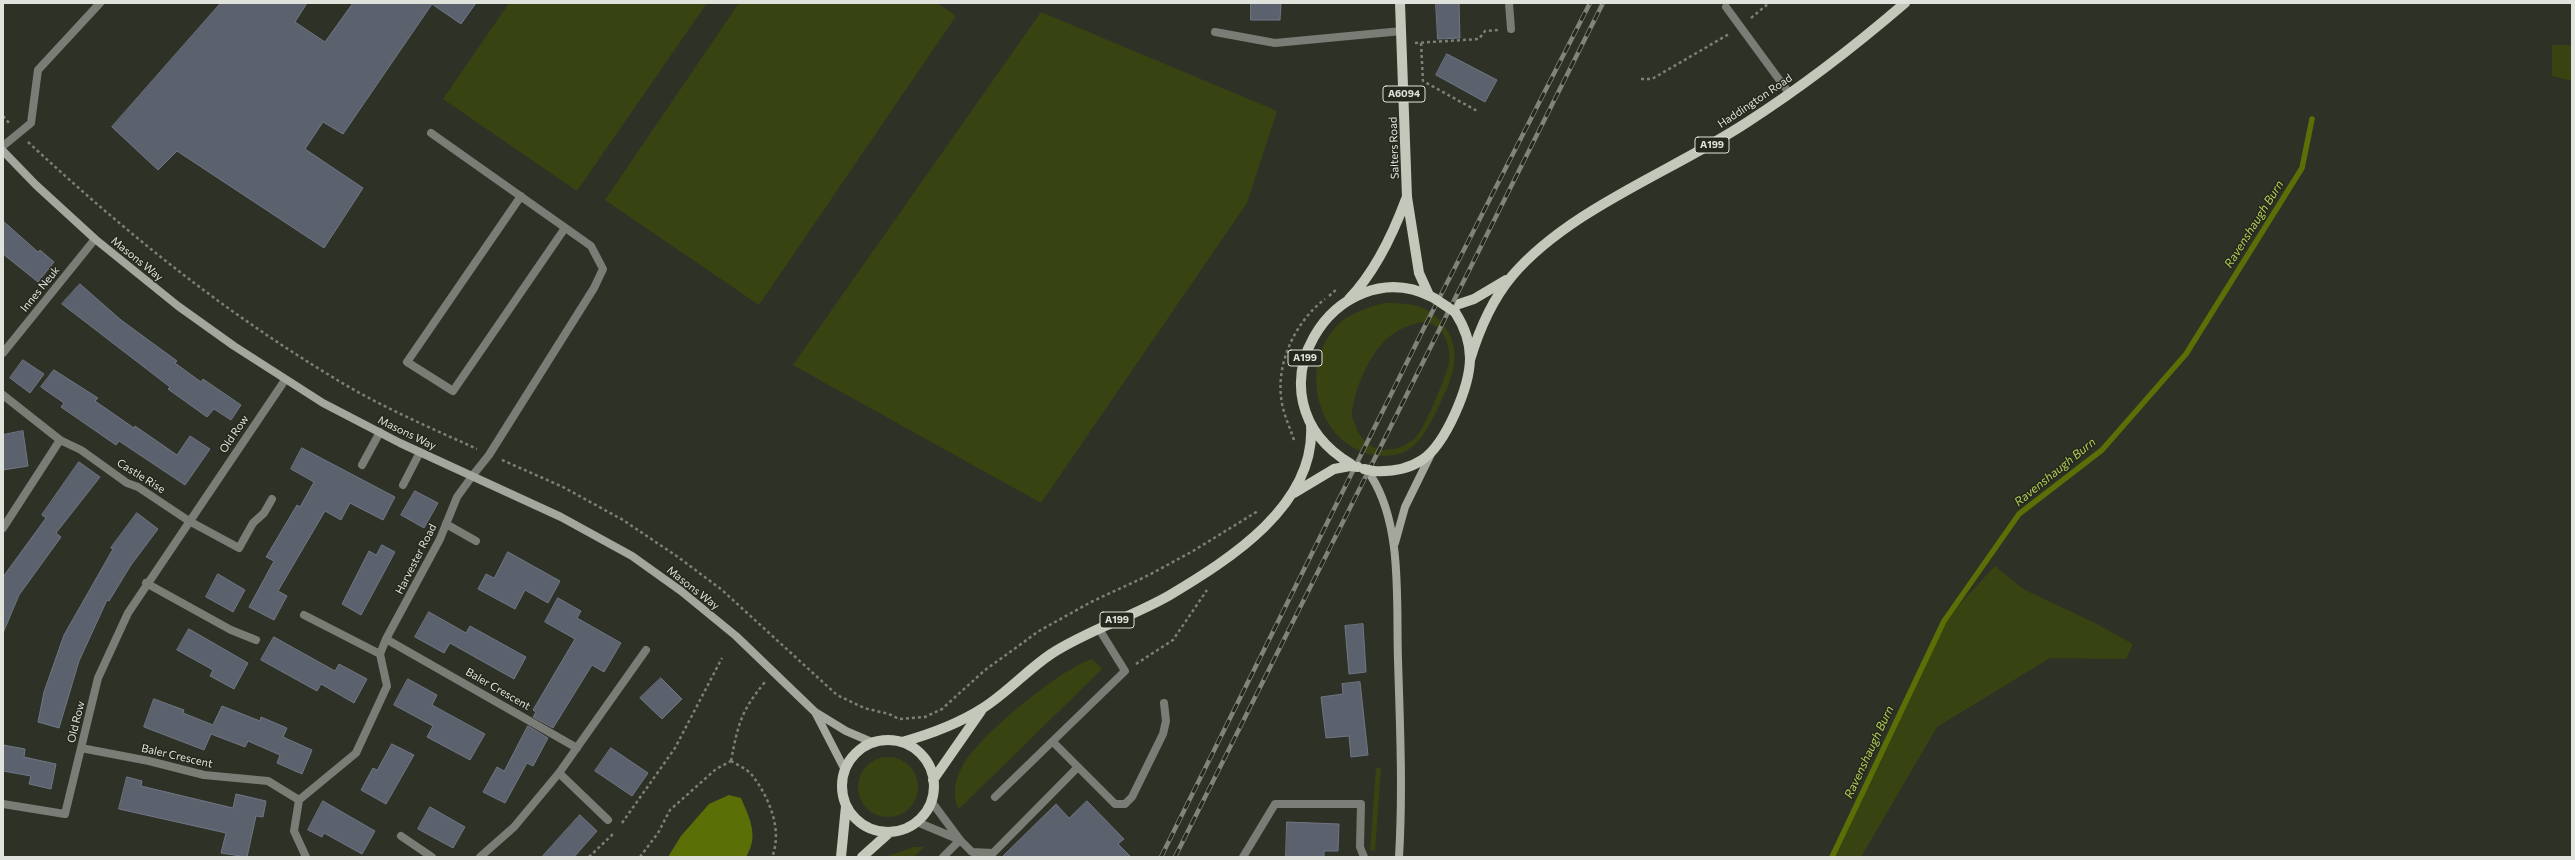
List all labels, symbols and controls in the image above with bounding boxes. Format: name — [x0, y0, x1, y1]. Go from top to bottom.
street label: Haddington Road — [1715, 71, 1795, 131]
road number: A6094 — [1383, 86, 1425, 102]
street label: Salters Road — [1386, 117, 1402, 179]
road number: A199 — [1695, 137, 1729, 153]
water label: Ravenshaugh Burn — [2221, 178, 2287, 270]
street label: Masons Way — [108, 234, 166, 284]
street label: Innes Neuk — [18, 264, 62, 314]
road number: A199 — [1288, 350, 1322, 366]
street label: Old Row — [217, 413, 251, 455]
street label: Masons Way — [376, 413, 438, 453]
water label: Ravenshaugh Burn — [2011, 435, 2099, 509]
street label: Castle Rise — [114, 456, 168, 496]
street label: Harvester Road — [393, 522, 439, 596]
street label: Masons Way — [664, 563, 722, 613]
road number: A199 — [1100, 612, 1134, 628]
street label: Baler Crescent — [463, 665, 533, 713]
street label: Old Row — [64, 700, 88, 744]
water label: Ravenshaugh Burn — [1841, 703, 1897, 801]
street label: Baler Crescent — [140, 741, 214, 771]

